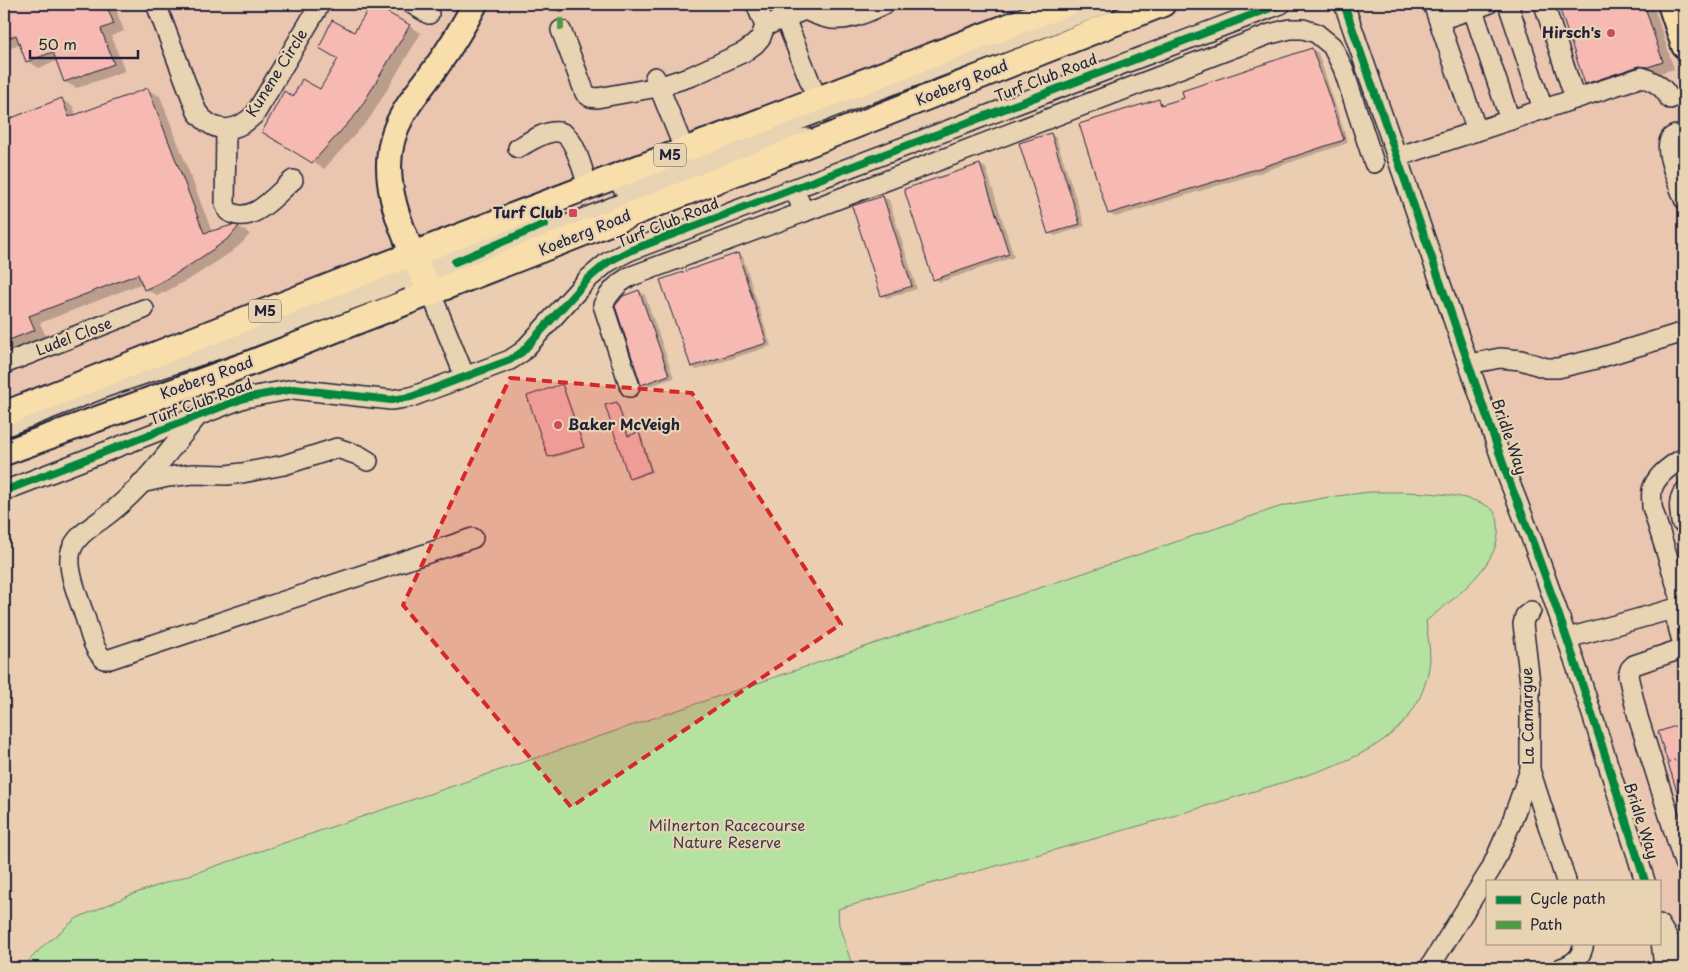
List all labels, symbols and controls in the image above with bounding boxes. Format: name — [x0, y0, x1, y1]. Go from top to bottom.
place label: Hirsch's — [1542, 20, 1601, 43]
street label: Kunene Circle — [239, 23, 312, 121]
marker: Hirsch's — [1605, 27, 1617, 39]
scale bar — [30, 28, 138, 60]
text: 50 m — [38, 32, 77, 55]
street label: Turf Club Road — [991, 46, 1100, 107]
street label: Koeberg Road — [912, 53, 1011, 111]
road number: M5 — [654, 144, 686, 166]
street label: Turf Club Road — [613, 191, 722, 253]
place label: Turf Club — [493, 200, 563, 223]
street label: Koeberg Road — [535, 203, 634, 261]
marker: Turf Club — [567, 207, 579, 219]
road number: M5 — [249, 300, 281, 322]
street label: Ludel Close — [32, 311, 115, 361]
street label: Koeberg Road — [157, 349, 256, 404]
street label: Turf Club Road — [146, 371, 255, 430]
street label: Bridle Way — [1487, 395, 1534, 478]
place label: Baker McVeigh — [568, 412, 680, 435]
marker: Baker McVeigh — [552, 419, 564, 431]
street label: La Camargue — [1514, 667, 1539, 765]
street label: Bridle Way — [1619, 779, 1666, 862]
park label: Milnerton Racecourse Nature Reserve — [649, 813, 805, 853]
legend — [1486, 880, 1660, 944]
text: Cycle path — [1530, 886, 1606, 909]
text: Path — [1530, 912, 1562, 935]

